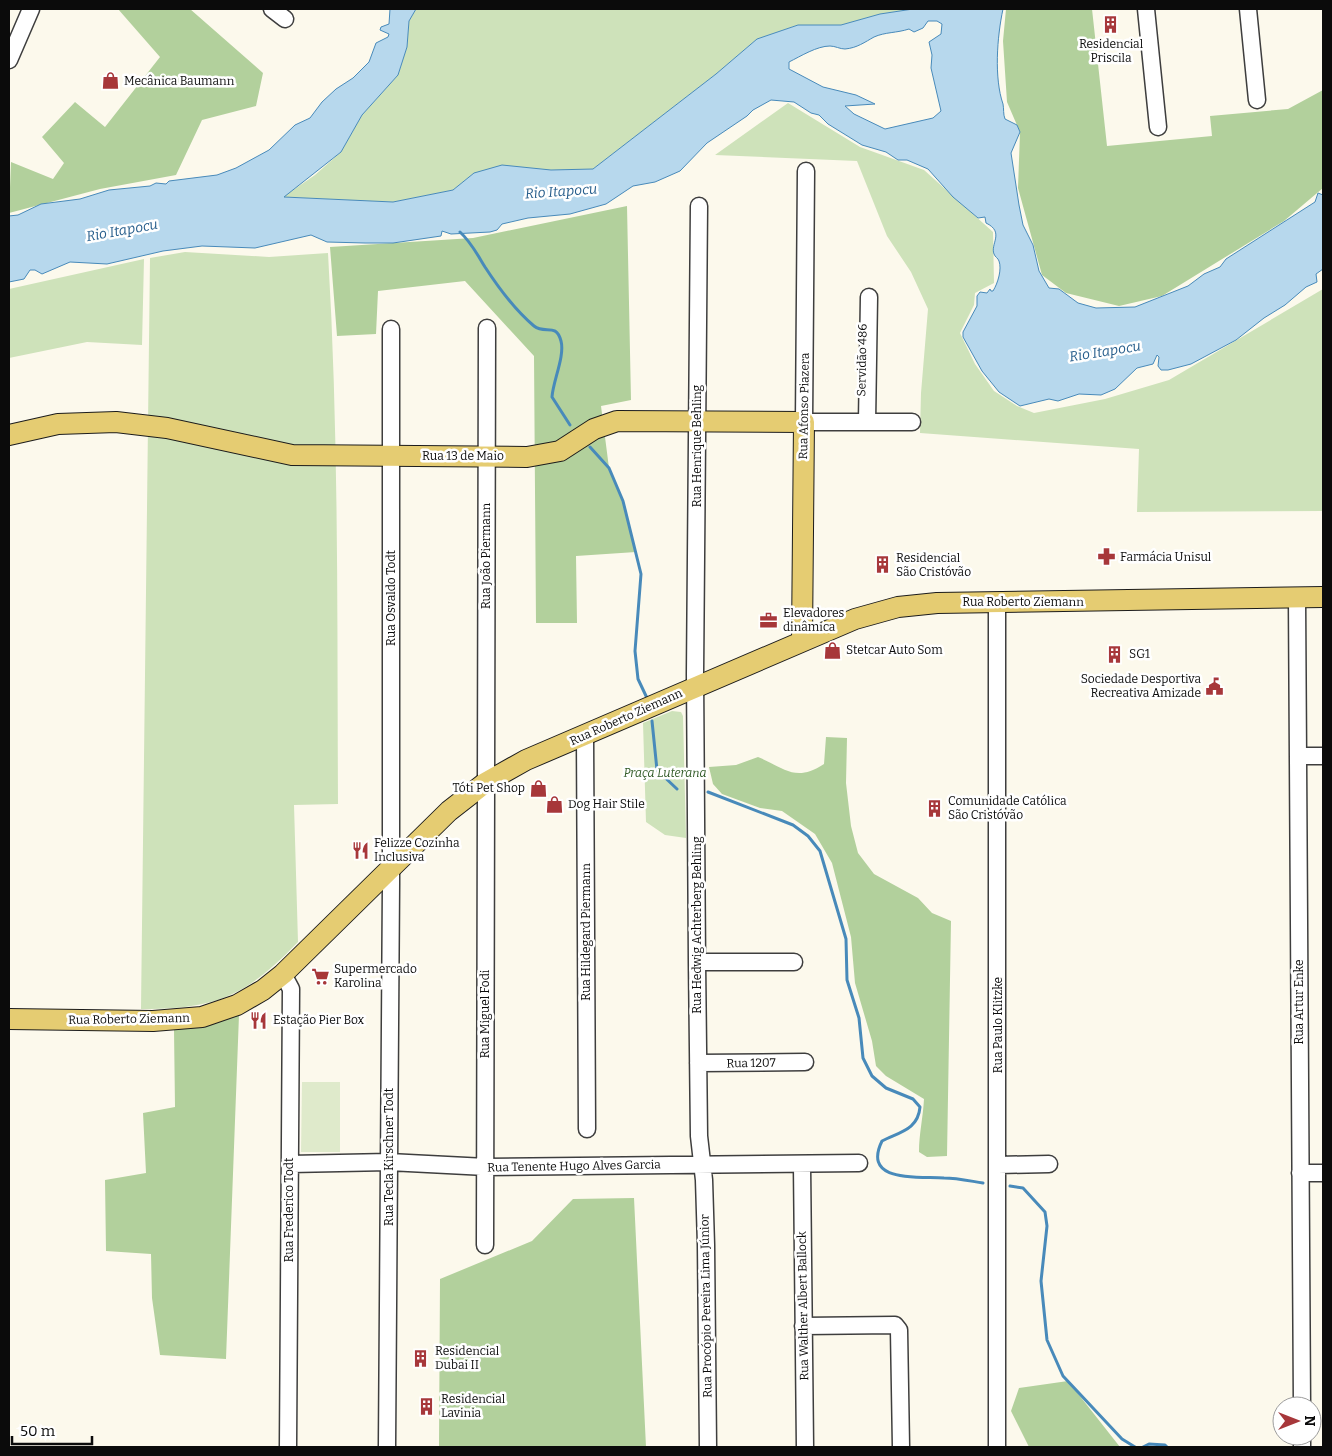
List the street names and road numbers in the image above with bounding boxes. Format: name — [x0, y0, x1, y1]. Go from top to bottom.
street label: Servidão 486 — [854, 323, 870, 397]
street label: Rua Afonso Piazera — [796, 352, 812, 460]
street label: Rua Henrique Behling — [690, 384, 704, 507]
street label: Rua 13 de Maio — [422, 449, 504, 463]
street label: Rua João Piermann — [479, 502, 493, 609]
street label: Rua Osvaldo Todt — [384, 549, 398, 646]
street label: Rua Roberto Ziemann — [962, 595, 1084, 609]
street label: Rua Roberto Ziemann — [568, 686, 685, 748]
street label: Rua Hedwig Achterberg Behling — [690, 836, 704, 1014]
street label: Rua Hildegard Piermann — [579, 863, 593, 1001]
street label: Rua Artur Enke — [1292, 959, 1306, 1045]
street label: Rua Miguel Fodi — [478, 969, 492, 1058]
street label: Rua Paulo Klitzke — [991, 977, 1005, 1073]
street label: Rua Roberto Ziemann — [68, 1011, 190, 1027]
street label: Rua 1207 — [726, 1056, 776, 1070]
street label: Rua Tecla Kirschner Todt — [382, 1087, 396, 1226]
street label: Rua Frederico Todt — [282, 1157, 296, 1262]
street label: Rua Tenente Hugo Alves Garcia — [487, 1157, 661, 1175]
street label: Rua Procópio Pereira Lima Júnior — [697, 1213, 715, 1398]
street label: Rua Walther Albert Ballock — [795, 1231, 811, 1381]

